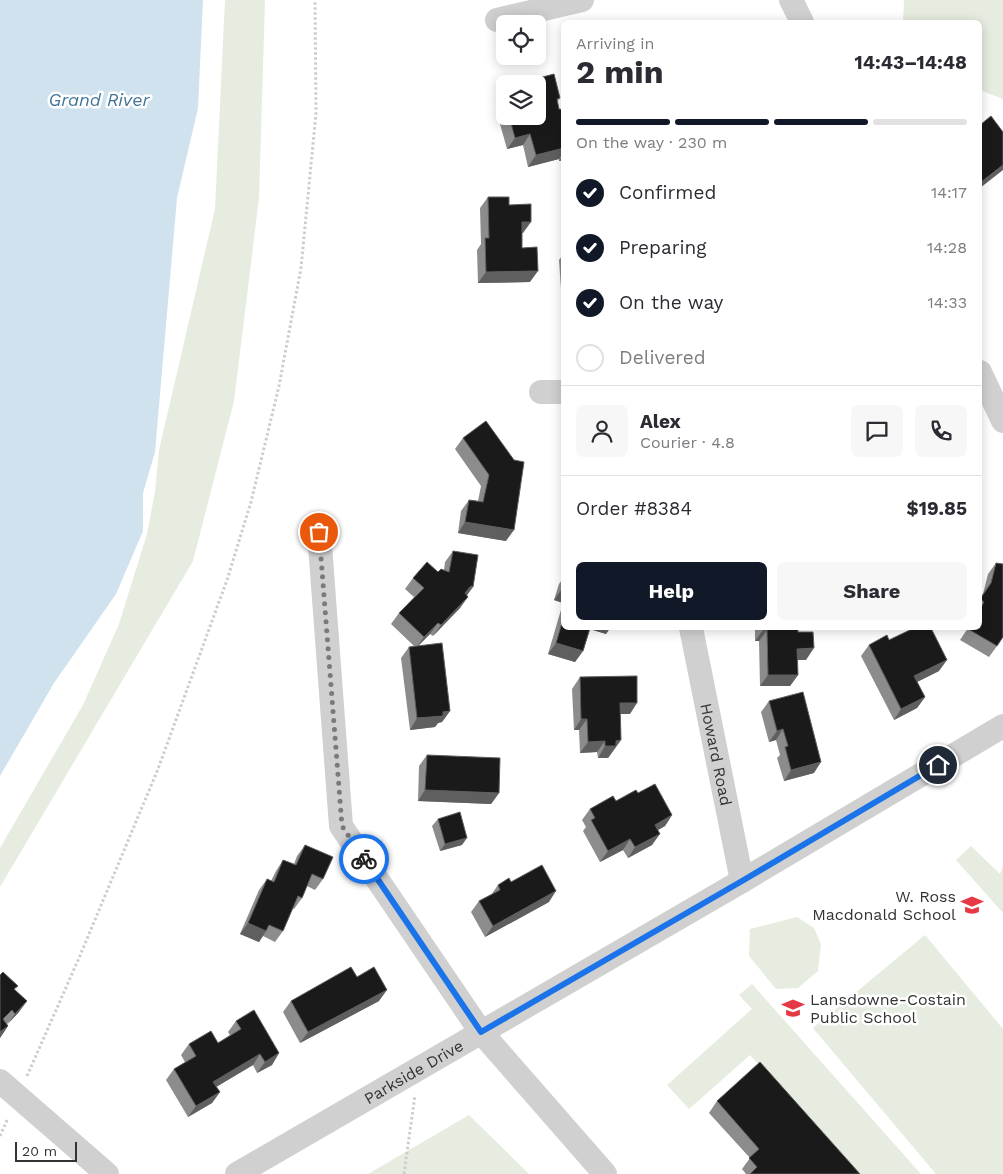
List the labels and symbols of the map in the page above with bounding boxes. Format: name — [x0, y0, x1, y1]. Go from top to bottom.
water label: Grand River — [49, 89, 150, 110]
pin — [298, 511, 340, 553]
street label: Howard Road — [696, 702, 736, 807]
pin — [917, 744, 959, 786]
courier — [339, 834, 389, 884]
place label: W. Ross Macdonald School — [812, 887, 956, 924]
school or university icon: W. Ross Macdonald School — [959, 892, 985, 918]
place label: Lansdowne-Costain Public School — [810, 990, 966, 1027]
school or university icon: Lansdowne-Costain Public School — [780, 995, 806, 1021]
street label: Parkside Drive — [361, 1036, 467, 1108]
scale bar — [15, 1139, 78, 1162]

